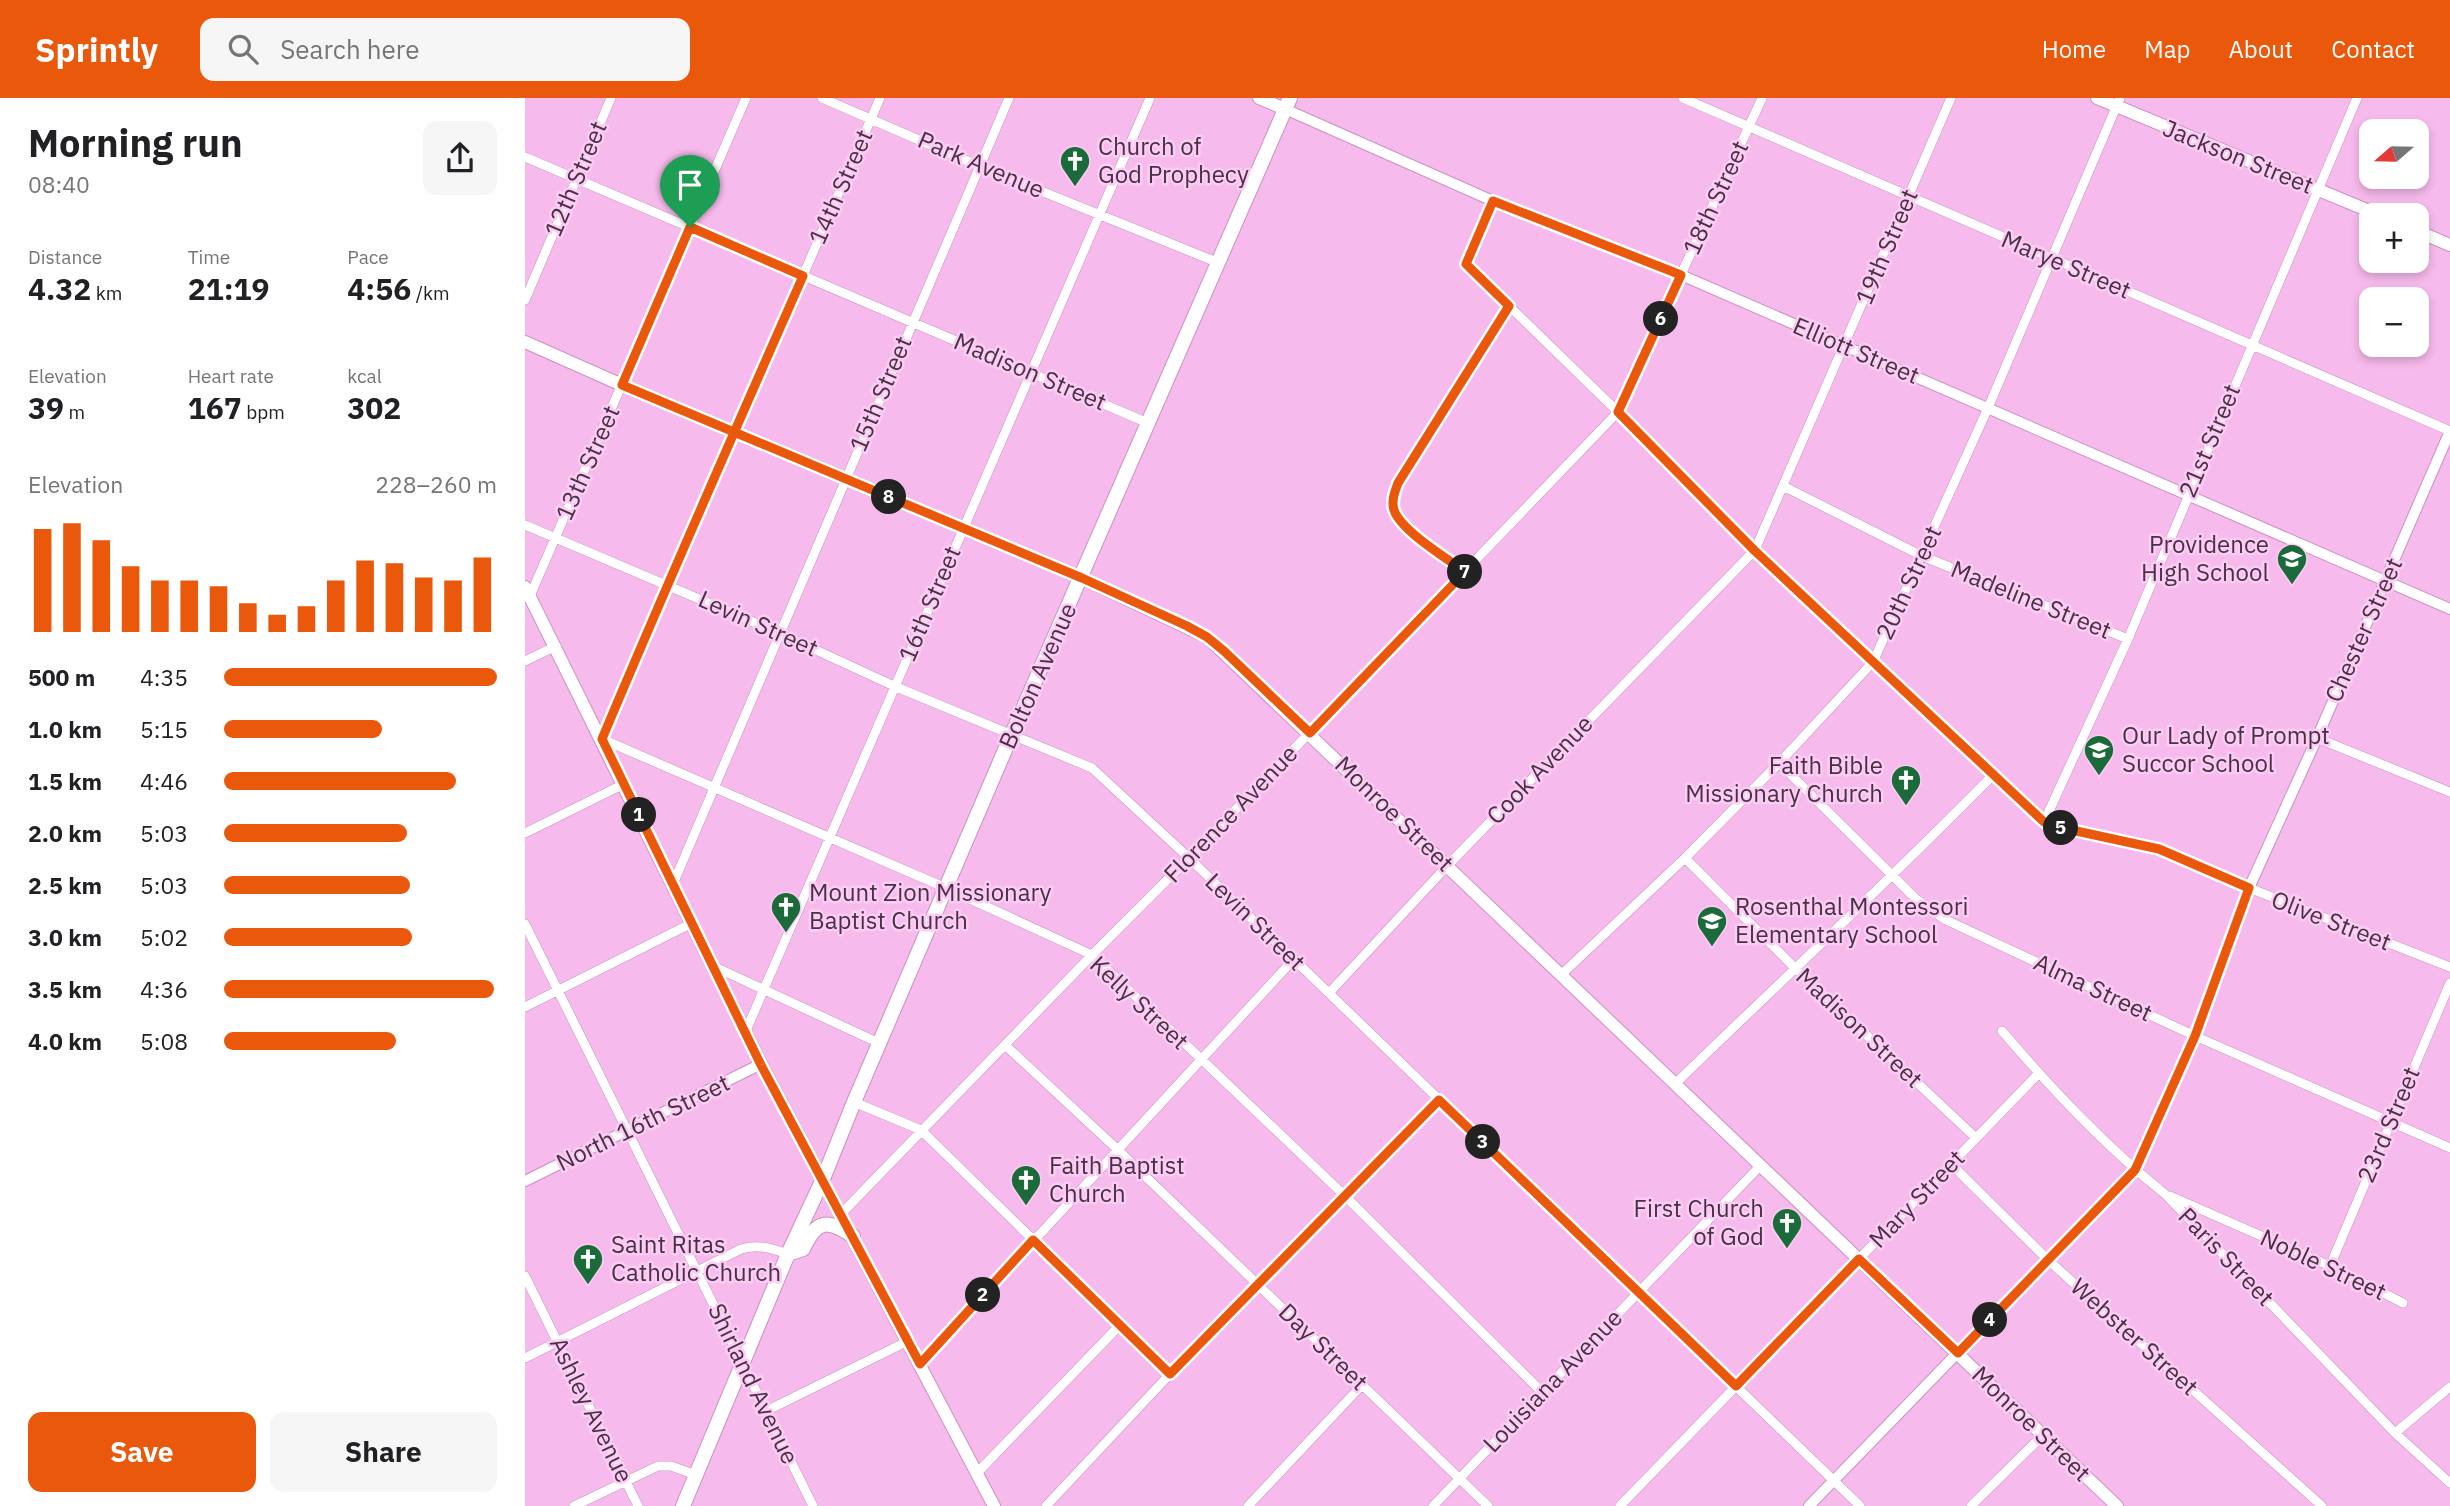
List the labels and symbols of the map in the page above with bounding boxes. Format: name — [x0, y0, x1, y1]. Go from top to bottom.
street label: Jackson Street — [2158, 111, 2318, 201]
street label: 12th Street — [536, 116, 614, 241]
north arrow — [2359, 119, 2429, 189]
street label: Park Avenue — [913, 123, 1049, 205]
street label: 14th Street — [801, 124, 880, 249]
place label: Church of God Prophecy — [1098, 130, 1249, 190]
street label: 18th Street — [1675, 135, 1755, 260]
church icon: Church of God Prophecy — [1058, 144, 1092, 188]
pin — [660, 155, 720, 227]
street label: 19th Street — [1847, 184, 1925, 309]
street label: Marye Street — [1997, 222, 2136, 306]
pin: 6 — [1643, 302, 1679, 336]
street label: Elliott Street — [1788, 309, 1925, 391]
street label: Madison Street — [949, 325, 1111, 418]
street label: 15th Street — [841, 331, 919, 456]
street label: 21st Street — [2171, 379, 2247, 502]
street label: 13th Street — [548, 400, 627, 525]
pin: 8 — [871, 480, 907, 514]
street label: 20th Street — [1868, 520, 1948, 645]
place label: Providence High School — [2141, 528, 2269, 588]
street label: 16th Street — [890, 541, 968, 666]
school or university icon: Providence High School — [2275, 542, 2309, 586]
street label: Madeline Street — [1946, 552, 2116, 646]
street label: Chester Street — [2317, 552, 2409, 707]
pin: 7 — [1447, 554, 1483, 589]
street label: Levin Street — [694, 582, 823, 664]
street label: Bolton Avenue — [991, 597, 1084, 754]
street label: Cook Avenue — [1479, 708, 1599, 831]
place label: Our Lady of Prompt Succor School — [2122, 719, 2330, 779]
school or university icon: Our Lady of Prompt Succor School — [2082, 733, 2116, 777]
street label: Florence Avenue — [1156, 738, 1304, 889]
street label: Monroe Street — [1328, 748, 1461, 878]
place label: Faith Bible Missionary Church — [1685, 749, 1883, 809]
church icon: Faith Bible Missionary Church — [1889, 763, 1923, 807]
pin: 1 — [621, 798, 657, 832]
pin: 5 — [2043, 810, 2079, 846]
street label: Levin Street — [1199, 865, 1313, 977]
place label: Mount Zion Missionary Baptist Church — [809, 876, 1052, 936]
street label: Olive Street — [2267, 883, 2396, 958]
church icon: Mount Zion Missionary Baptist Church — [769, 890, 803, 934]
place label: Rosenthal Montessori Elementary School — [1735, 890, 1969, 950]
school or university icon: Rosenthal Montessori Elementary School — [1695, 904, 1729, 948]
street label: Alma Street — [2029, 946, 2158, 1028]
street label: Kelly Street — [1083, 948, 1196, 1056]
street label: Madison Street — [1789, 960, 1930, 1094]
street label: 23rd Street — [2349, 1062, 2427, 1187]
street label: North 16th Street — [550, 1066, 735, 1178]
pin: 3 — [1465, 1124, 1501, 1160]
street label: Mary Street — [1861, 1142, 1971, 1254]
place label: Faith Baptist Church — [1049, 1149, 1185, 1209]
church icon: Faith Baptist Church — [1009, 1163, 1043, 1207]
place label: First Church of God — [1634, 1192, 1764, 1252]
street label: Paris Street — [2172, 1200, 2282, 1312]
church icon: First Church of God — [1770, 1206, 1804, 1250]
street label: Noble Street — [2255, 1221, 2392, 1307]
place label: Saint Ritas Catholic Church — [611, 1228, 781, 1288]
church icon: Saint Ritas Catholic Church — [571, 1242, 605, 1286]
street label: Webster Street — [2064, 1270, 2205, 1402]
pin: 2 — [965, 1278, 1001, 1312]
street label: Day Street — [1272, 1296, 1375, 1397]
street label: Shirland Avenue — [701, 1298, 807, 1469]
street label: Louisiana Avenue — [1476, 1302, 1629, 1459]
pin: 4 — [1973, 1302, 2007, 1338]
street label: Ashley Avenue — [543, 1332, 641, 1488]
street label: Monroe Street — [1965, 1358, 2098, 1488]

